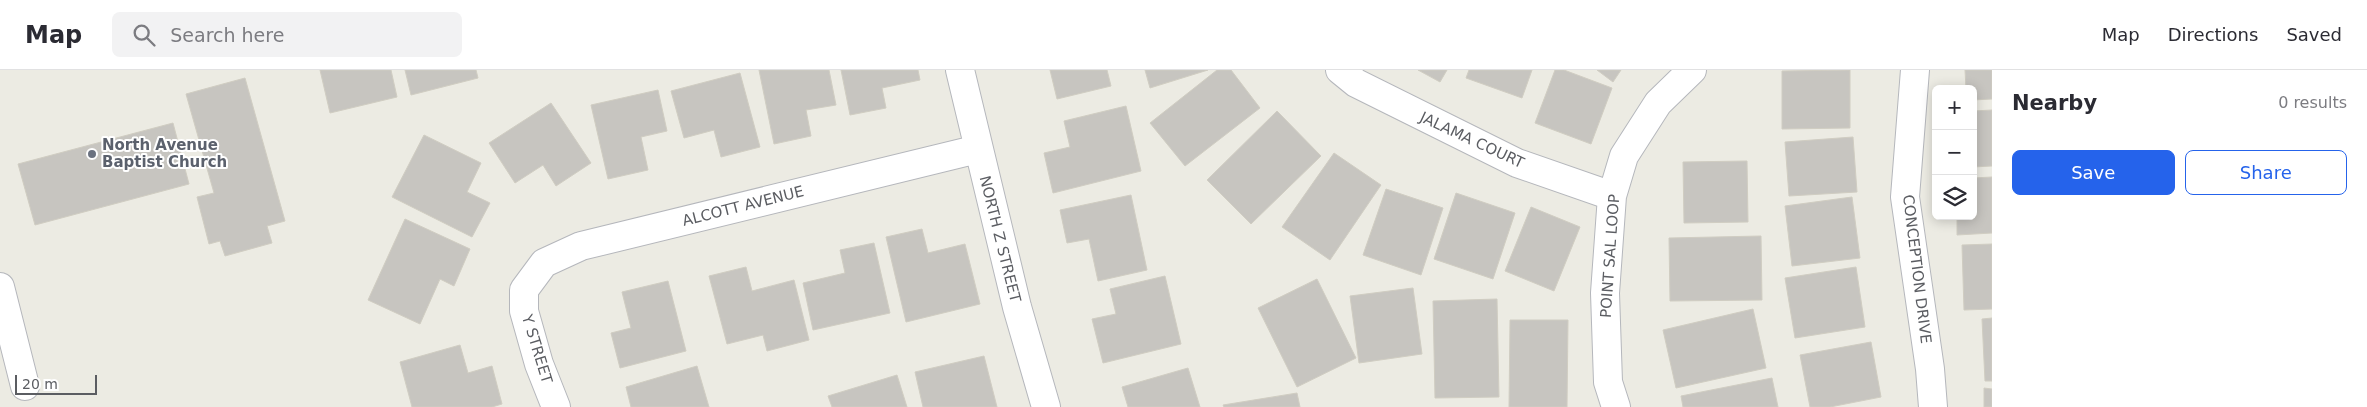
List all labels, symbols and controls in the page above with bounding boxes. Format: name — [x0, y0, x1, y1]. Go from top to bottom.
search box — [112, 12, 462, 57]
text: Map — [25, 21, 82, 49]
icon: search — [130, 21, 158, 49]
text: Search here — [170, 24, 284, 46]
text: Map — [2102, 24, 2140, 45]
text: Directions — [2168, 24, 2258, 45]
text: Saved — [2286, 24, 2342, 45]
map controls — [1932, 85, 1977, 220]
button: + — [1932, 85, 1977, 130]
text: Nearby — [2012, 91, 2097, 115]
text: 0 results — [2278, 93, 2347, 112]
street label: JALAMA COURT — [1416, 108, 1528, 172]
button: − — [1932, 130, 1977, 175]
place label: North Avenue Baptist Church — [102, 136, 227, 171]
marker: North Avenue Baptist Church — [86, 148, 98, 160]
button: Save — [2012, 150, 2175, 195]
button: Share — [2185, 150, 2347, 195]
street label: NORTH Z STREET — [976, 174, 1025, 305]
button: layers — [1932, 175, 1977, 220]
street label: ALCOTT AVENUE — [680, 182, 806, 230]
street label: POINT SAL LOOP — [1597, 193, 1623, 319]
street label: CONCEPTION DRIVE — [1899, 193, 1935, 345]
street label: Y STREET — [518, 311, 556, 386]
scale bar — [15, 372, 98, 395]
text: 20 m — [22, 376, 58, 392]

